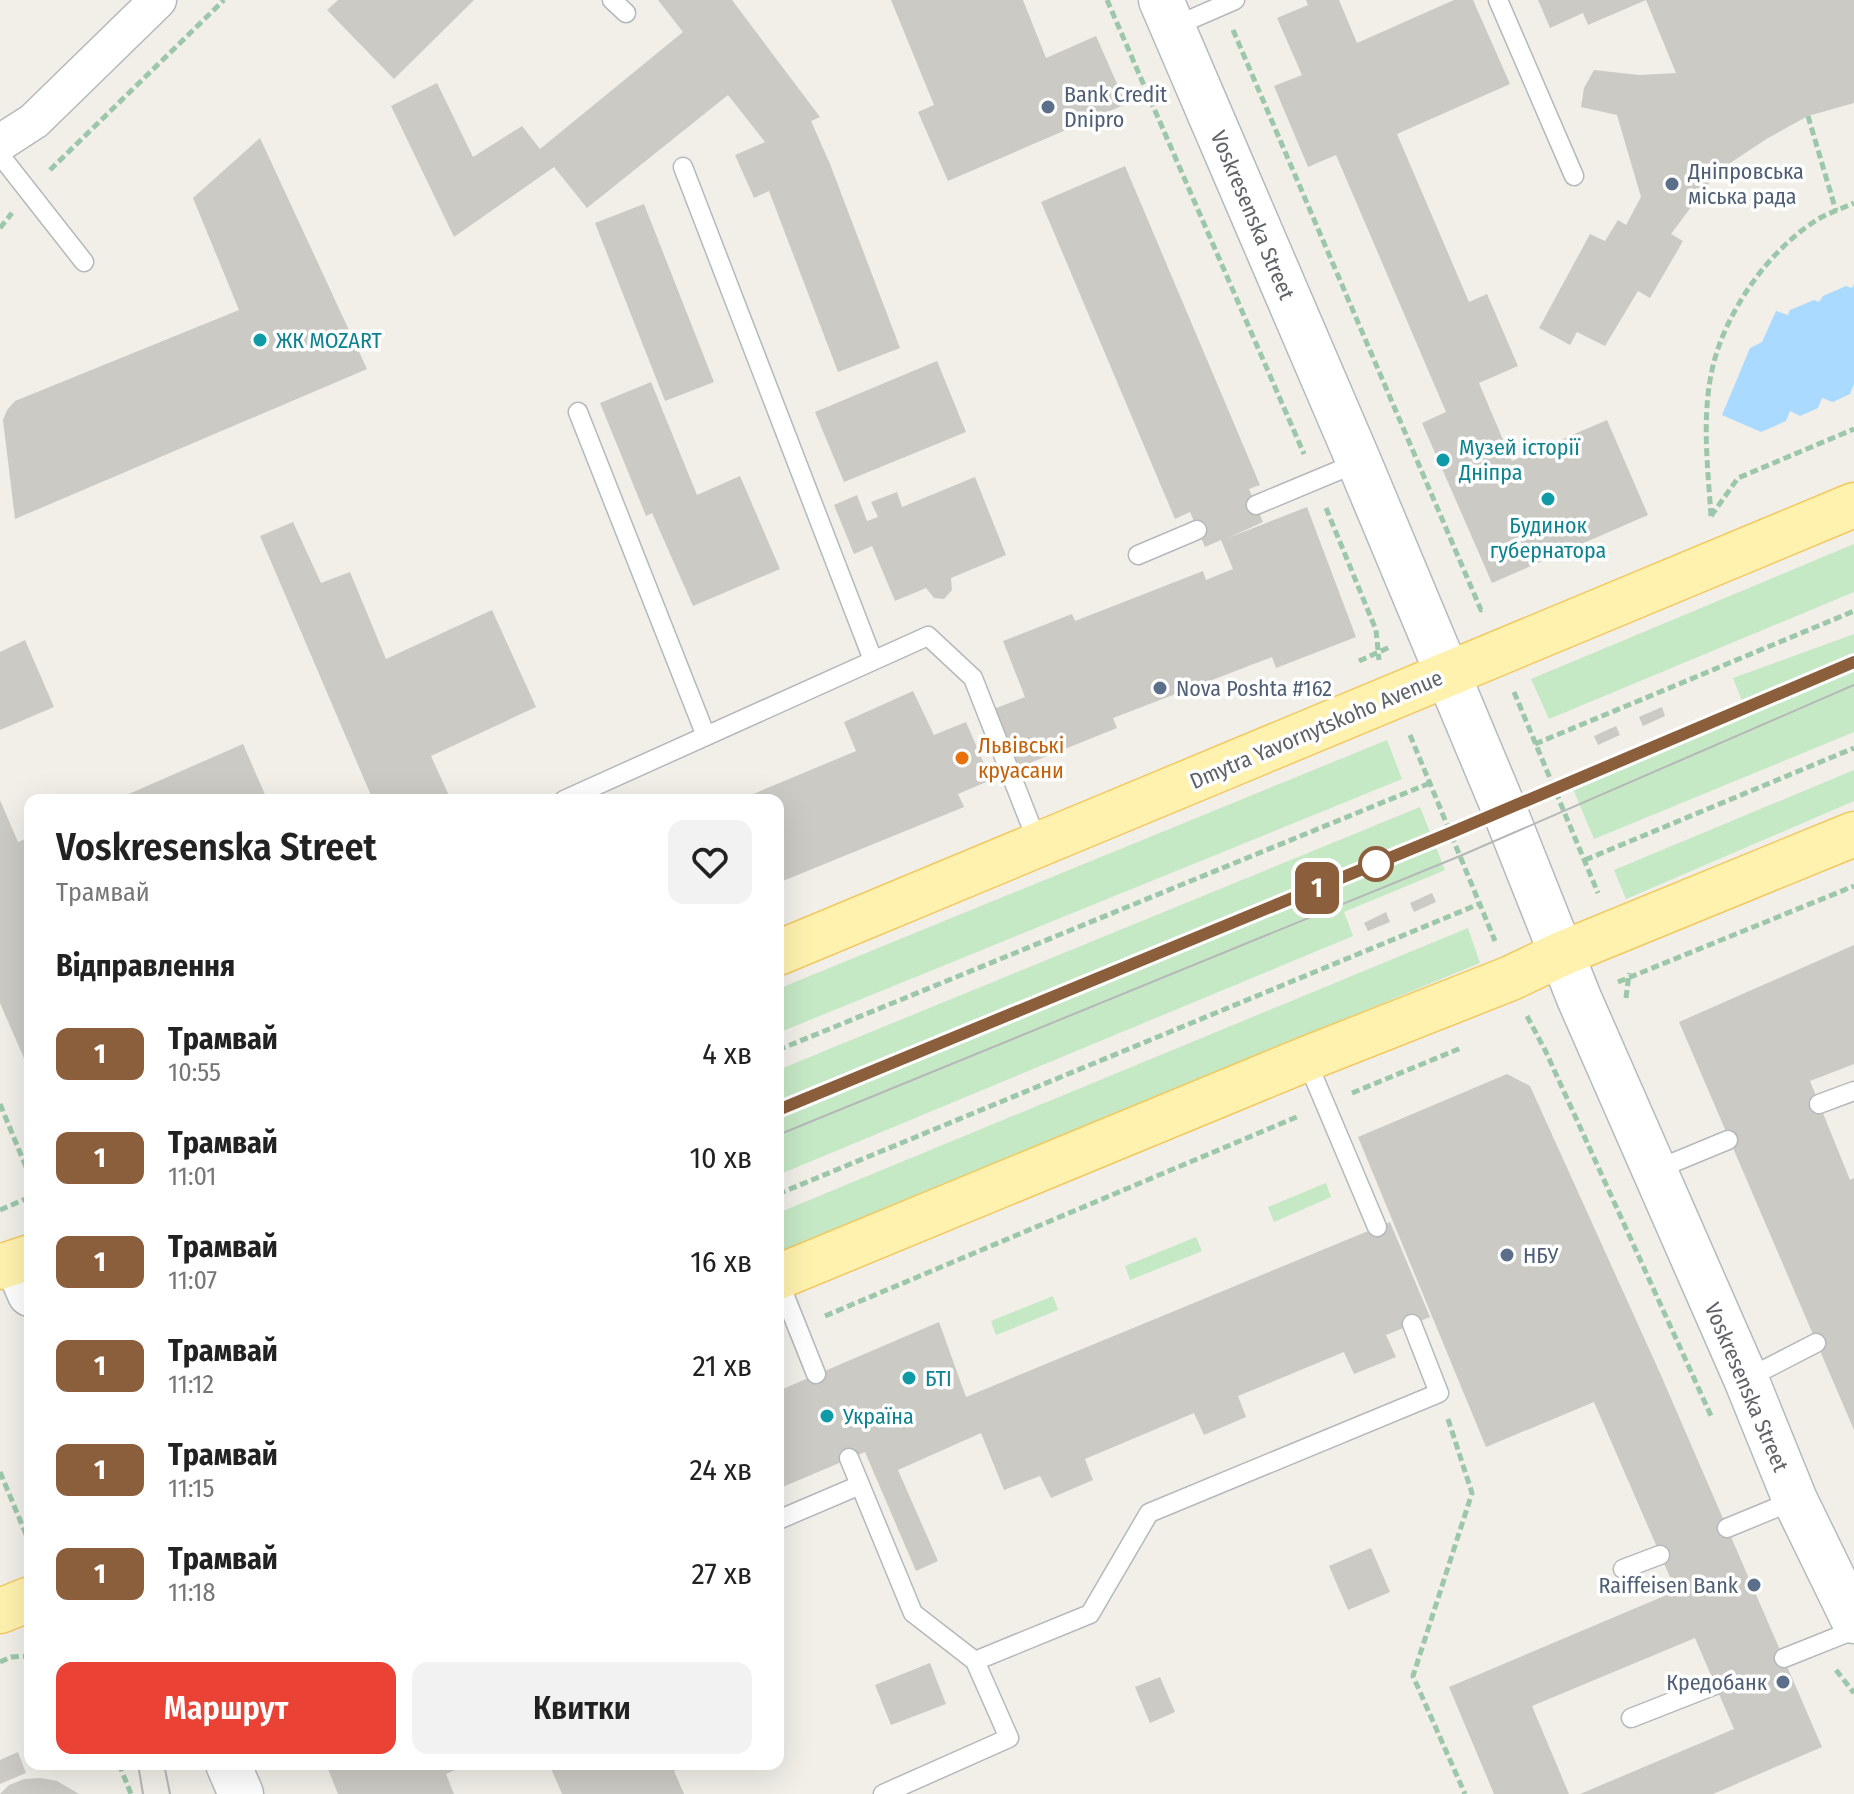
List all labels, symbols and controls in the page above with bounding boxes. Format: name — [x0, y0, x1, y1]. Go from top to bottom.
place label: Bank Credit Dnipro — [1064, 81, 1168, 133]
marker: Bank Credit Dnipro — [1039, 98, 1057, 116]
street label: Voskresenska Street — [1205, 127, 1301, 305]
place label: Дніпровська міська рада — [1687, 158, 1804, 210]
marker: Дніпровська міська рада — [1663, 175, 1681, 193]
place label: ЖК MOZART — [276, 327, 382, 354]
marker: ЖК MOZART — [251, 331, 269, 349]
place label: Музей історії Дніпра — [1458, 434, 1580, 486]
marker: Музей історії Дніпра — [1434, 451, 1452, 469]
marker: Будинок губернатора — [1539, 490, 1557, 508]
place label: Будинок губернатора — [1490, 512, 1606, 564]
street label: Dmytra Yavornytskoho Avenue — [1186, 664, 1447, 795]
place label: Nova Poshta #162 — [1176, 675, 1332, 702]
marker: Nova Poshta #162 — [1151, 679, 1169, 697]
place label: Львівські круасани — [978, 732, 1064, 784]
marker: Львівські круасани — [953, 749, 971, 767]
button: heart — [668, 820, 752, 904]
text: Voskresenska Street — [56, 824, 377, 870]
unlabelled marker — [1359, 847, 1393, 881]
line badge: 1 — [1291, 862, 1343, 914]
text: 1 — [1311, 871, 1323, 904]
text: Трамвай — [56, 877, 150, 908]
text: Відправлення — [56, 948, 235, 984]
text: Трамвай — [168, 1021, 278, 1057]
text: 4 хв — [702, 1036, 752, 1072]
text: 1 — [94, 1037, 106, 1070]
text: 10:55 — [168, 1057, 221, 1088]
text: Трамвай — [168, 1125, 278, 1161]
text: 10 хв — [689, 1140, 752, 1176]
text: 1 — [94, 1141, 106, 1174]
text: 11:01 — [168, 1161, 216, 1192]
text: Трамвай — [168, 1229, 278, 1265]
place label: НБУ — [1523, 1242, 1558, 1269]
text: 16 хв — [690, 1244, 752, 1280]
text: 1 — [94, 1245, 106, 1278]
marker: НБУ — [1498, 1246, 1516, 1264]
text: 11:07 — [168, 1265, 217, 1296]
street label: Voskresenska Street — [1699, 1299, 1795, 1477]
text: Трамвай — [168, 1333, 278, 1369]
text: 21 хв — [692, 1348, 752, 1384]
text: 1 — [94, 1349, 106, 1382]
place label: БТІ — [925, 1365, 952, 1392]
text: 11:12 — [168, 1369, 214, 1400]
marker: БТІ — [900, 1369, 918, 1387]
place label: Україна — [842, 1403, 914, 1430]
marker: Україна — [818, 1407, 836, 1425]
text: Трамвай — [168, 1437, 278, 1473]
text: 24 хв — [690, 1452, 752, 1488]
text: 1 — [94, 1453, 106, 1486]
text: 11:15 — [168, 1473, 214, 1504]
text: Трамвай — [168, 1541, 278, 1577]
text: 27 хв — [692, 1556, 752, 1592]
text: 1 — [94, 1557, 106, 1590]
place label: Raiffeisen Bank — [1599, 1572, 1739, 1599]
marker: Raiffeisen Bank — [1745, 1576, 1763, 1594]
text: 11:18 — [168, 1577, 216, 1608]
button: Маршрут — [56, 1662, 396, 1754]
button: Квитки — [412, 1662, 752, 1754]
place label: Кредобанк — [1666, 1669, 1768, 1696]
marker: Кредобанк — [1774, 1673, 1792, 1691]

